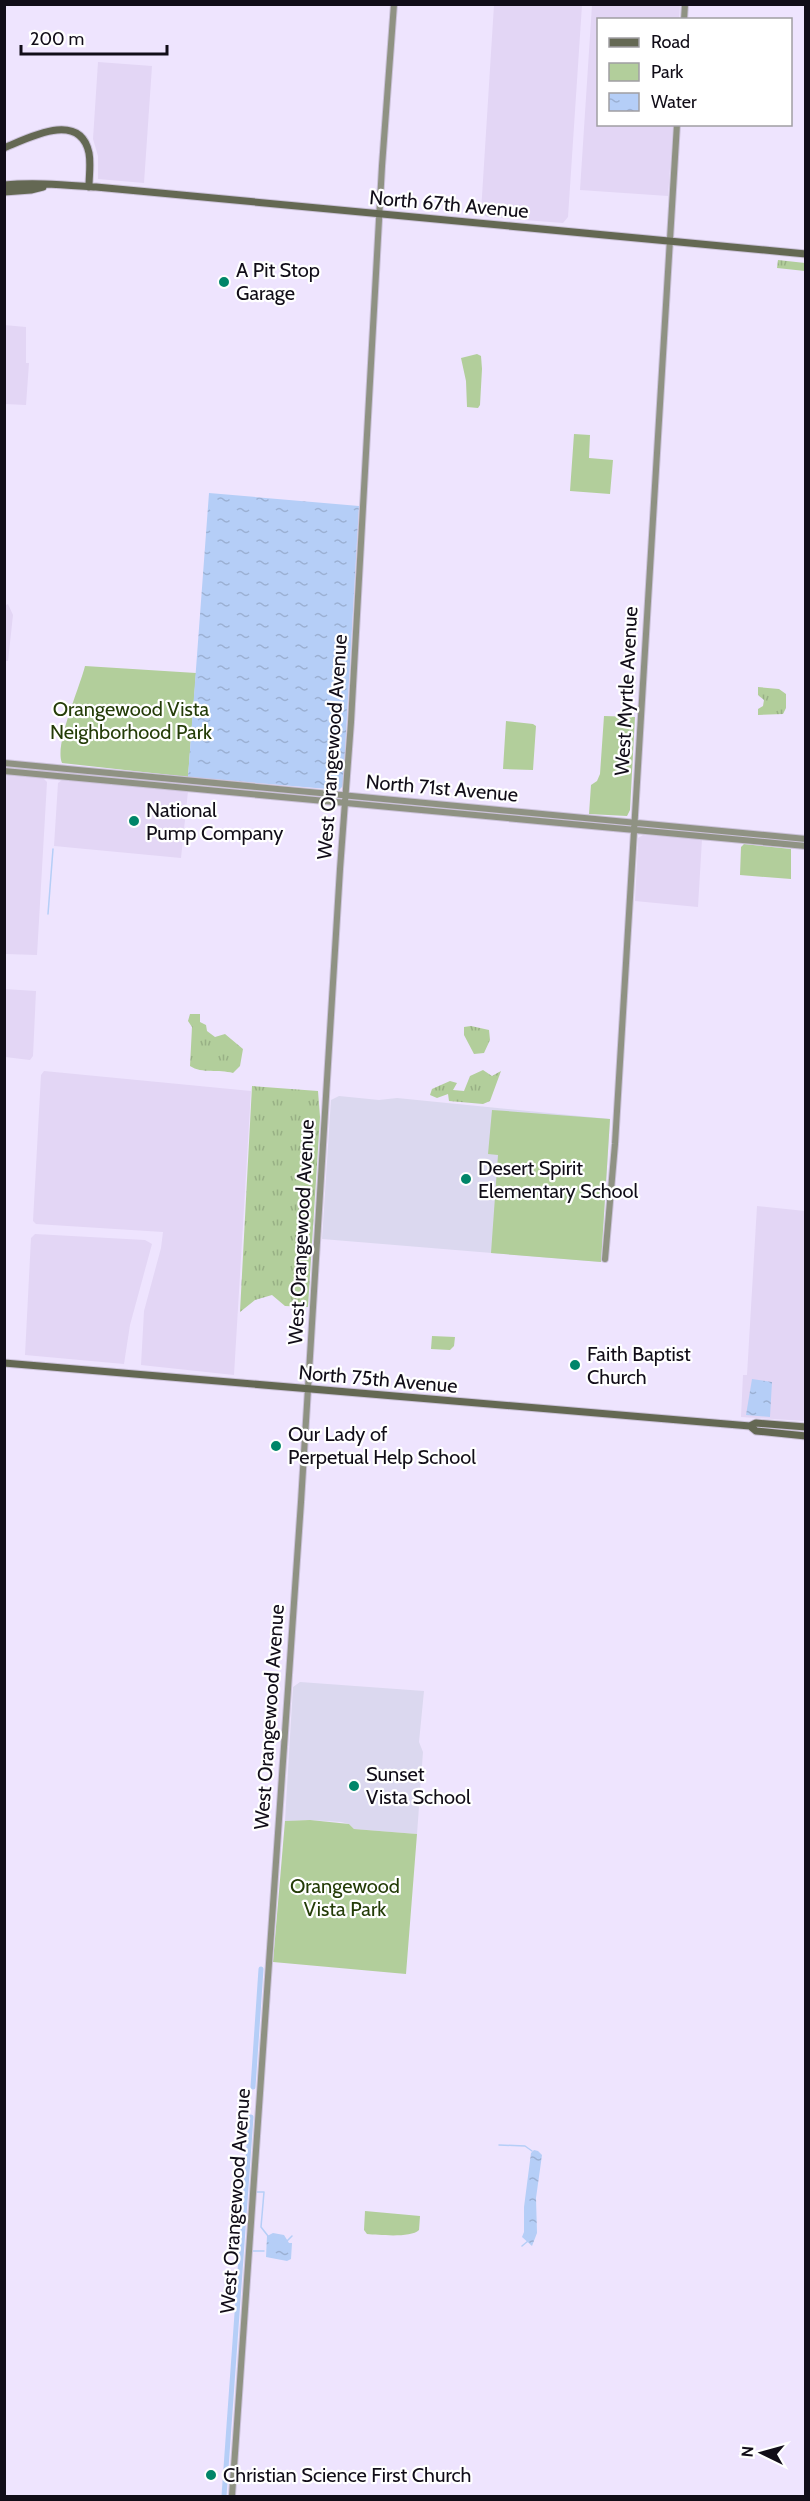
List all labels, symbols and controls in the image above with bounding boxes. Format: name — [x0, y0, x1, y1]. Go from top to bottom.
scale bar — [21, 18, 166, 56]
legend — [597, 18, 792, 126]
text: 200 m — [30, 28, 84, 50]
text: Road — [651, 31, 690, 53]
text: Park — [651, 61, 684, 83]
text: Water — [651, 91, 697, 113]
street label: North 67th Avenue — [368, 185, 530, 223]
place label: A Pit Stop Garage — [236, 258, 320, 305]
marker: A Pit Stop Garage — [217, 275, 231, 289]
street label: West Myrtle Avenue — [610, 606, 642, 776]
street label: West Orangewood Avenue — [312, 634, 352, 860]
park label: Orangewood Vista Neighborhood Park — [50, 697, 212, 744]
street label: North 71st Avenue — [365, 769, 519, 807]
place label: National Pump Company — [146, 798, 283, 845]
marker: National Pump Company — [127, 814, 141, 828]
street label: West Orangewood Avenue — [283, 1119, 319, 1345]
place label: Desert Spirit Elementary School — [478, 1156, 639, 1203]
marker: Desert Spirit Elementary School — [459, 1172, 473, 1186]
place label: Faith Baptist Church — [587, 1342, 691, 1389]
marker: Faith Baptist Church — [568, 1358, 582, 1372]
street label: North 75th Avenue — [297, 1360, 459, 1398]
place label: Our Lady of Perpetual Help School — [288, 1422, 476, 1469]
marker: Our Lady of Perpetual Help School — [269, 1439, 283, 1453]
street label: West Orangewood Avenue — [249, 1604, 289, 1830]
place label: Sunset Vista School — [366, 1762, 471, 1809]
marker: Sunset Vista School — [347, 1779, 361, 1793]
park label: Orangewood Vista Park — [290, 1874, 400, 1921]
street label: West Orangewood Avenue — [215, 2088, 255, 2314]
north arrow — [732, 2423, 792, 2483]
text: N — [738, 2445, 758, 2458]
place label: Christian Science First Church — [223, 2463, 471, 2487]
marker: Christian Science First Church — [204, 2468, 218, 2482]

